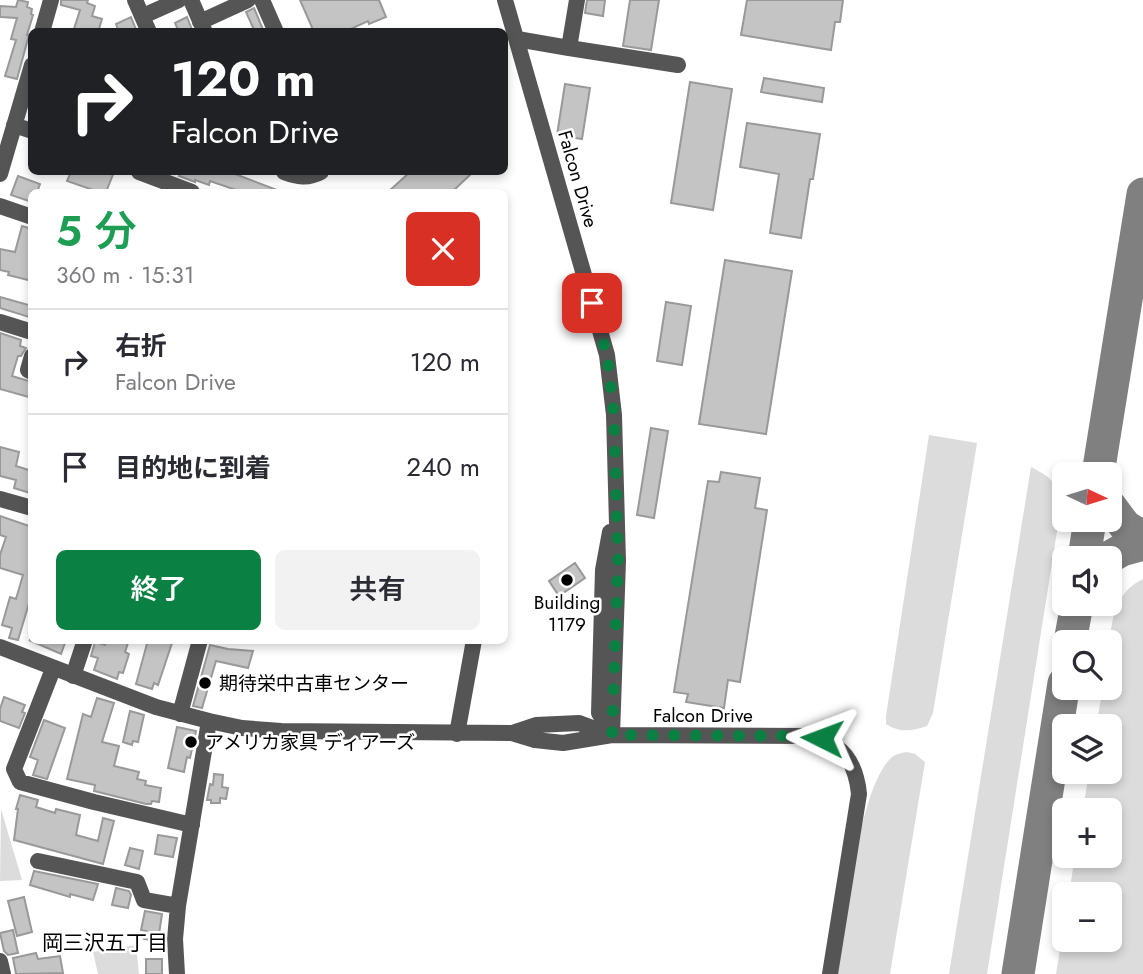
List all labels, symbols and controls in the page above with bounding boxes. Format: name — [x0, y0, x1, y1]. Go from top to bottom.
text: 120 m — [171, 44, 315, 114]
icon: right — [56, 56, 147, 147]
text: Falcon Drive — [171, 109, 339, 155]
street label: Falcon Drive — [551, 127, 605, 231]
text: 5 分 — [56, 201, 137, 262]
button: close — [406, 212, 480, 286]
text: 360 m · 15:31 — [56, 258, 194, 292]
pin — [562, 273, 622, 333]
icon: arrive — [573, 284, 611, 322]
text: 右折 — [115, 327, 167, 365]
icon: right — [56, 343, 94, 381]
text: 120 m — [410, 343, 480, 381]
text: Falcon Drive — [115, 365, 236, 399]
icon: arrive — [56, 448, 94, 486]
text: 240 m — [406, 448, 480, 486]
text: 目的地に到着 — [115, 449, 271, 487]
north arrow — [1052, 462, 1122, 532]
map controls — [1052, 462, 1122, 952]
button: sound — [1052, 546, 1122, 616]
button: 終了 — [56, 550, 261, 630]
button: 共有 — [275, 550, 480, 630]
marker: Building 1179 — [559, 572, 575, 588]
place label: Building 1179 — [534, 589, 600, 638]
button: search — [1052, 630, 1122, 700]
place label: 期待栄中古車センター — [219, 670, 409, 697]
marker: 期待栄中古車センター — [197, 675, 213, 691]
position arrow — [785, 701, 859, 775]
street label: Falcon Drive — [653, 702, 753, 729]
button: layers — [1052, 714, 1122, 784]
place label: アメリカ家具 ディアーズ — [205, 729, 415, 756]
marker: アメリカ家具 ディアーズ — [183, 734, 199, 750]
button: + — [1052, 798, 1122, 868]
button: − — [1052, 882, 1122, 952]
district label: 岡三沢五丁目 — [42, 928, 168, 958]

